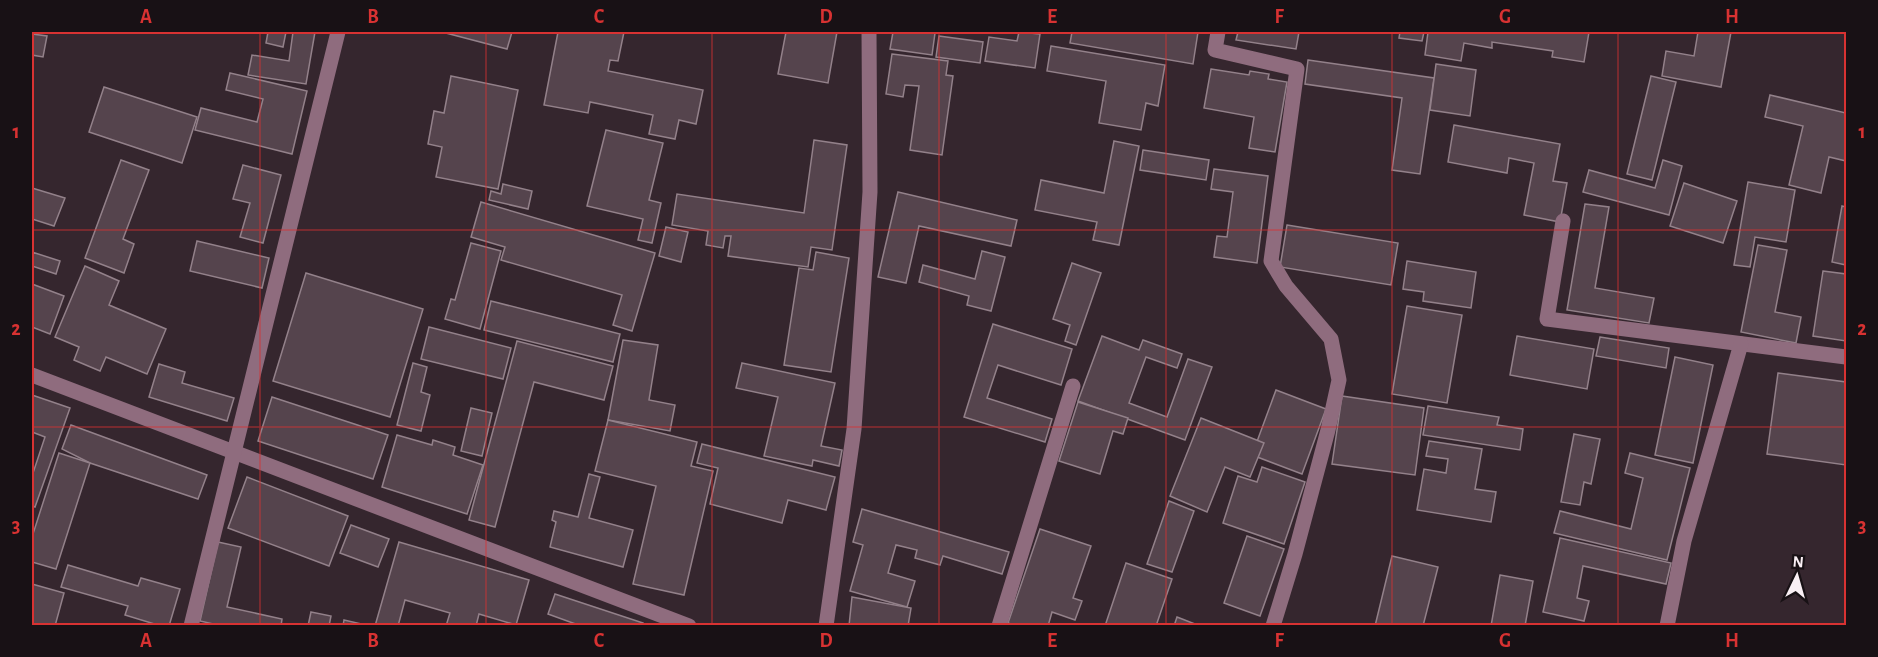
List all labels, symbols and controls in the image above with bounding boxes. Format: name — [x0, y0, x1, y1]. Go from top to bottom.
text: A — [140, 7, 152, 27]
text: B — [367, 7, 379, 27]
text: C — [594, 7, 605, 27]
text: D — [819, 7, 833, 27]
text: E — [1047, 7, 1057, 27]
text: F — [1274, 7, 1284, 27]
text: G — [1499, 7, 1511, 27]
text: H — [1725, 7, 1739, 27]
text: 1 — [12, 122, 20, 142]
text: 1 — [1858, 122, 1866, 142]
text: 2 — [11, 319, 21, 339]
text: 2 — [1857, 319, 1867, 339]
text: 3 — [12, 516, 20, 536]
text: 3 — [1858, 516, 1866, 536]
north arrow — [1767, 546, 1827, 606]
text: N — [1792, 554, 1804, 571]
text: A — [140, 631, 152, 651]
text: B — [367, 631, 379, 651]
text: C — [594, 631, 605, 651]
text: D — [819, 631, 833, 651]
text: E — [1047, 631, 1057, 651]
text: F — [1274, 631, 1284, 651]
text: G — [1499, 631, 1511, 651]
text: H — [1725, 631, 1739, 651]

